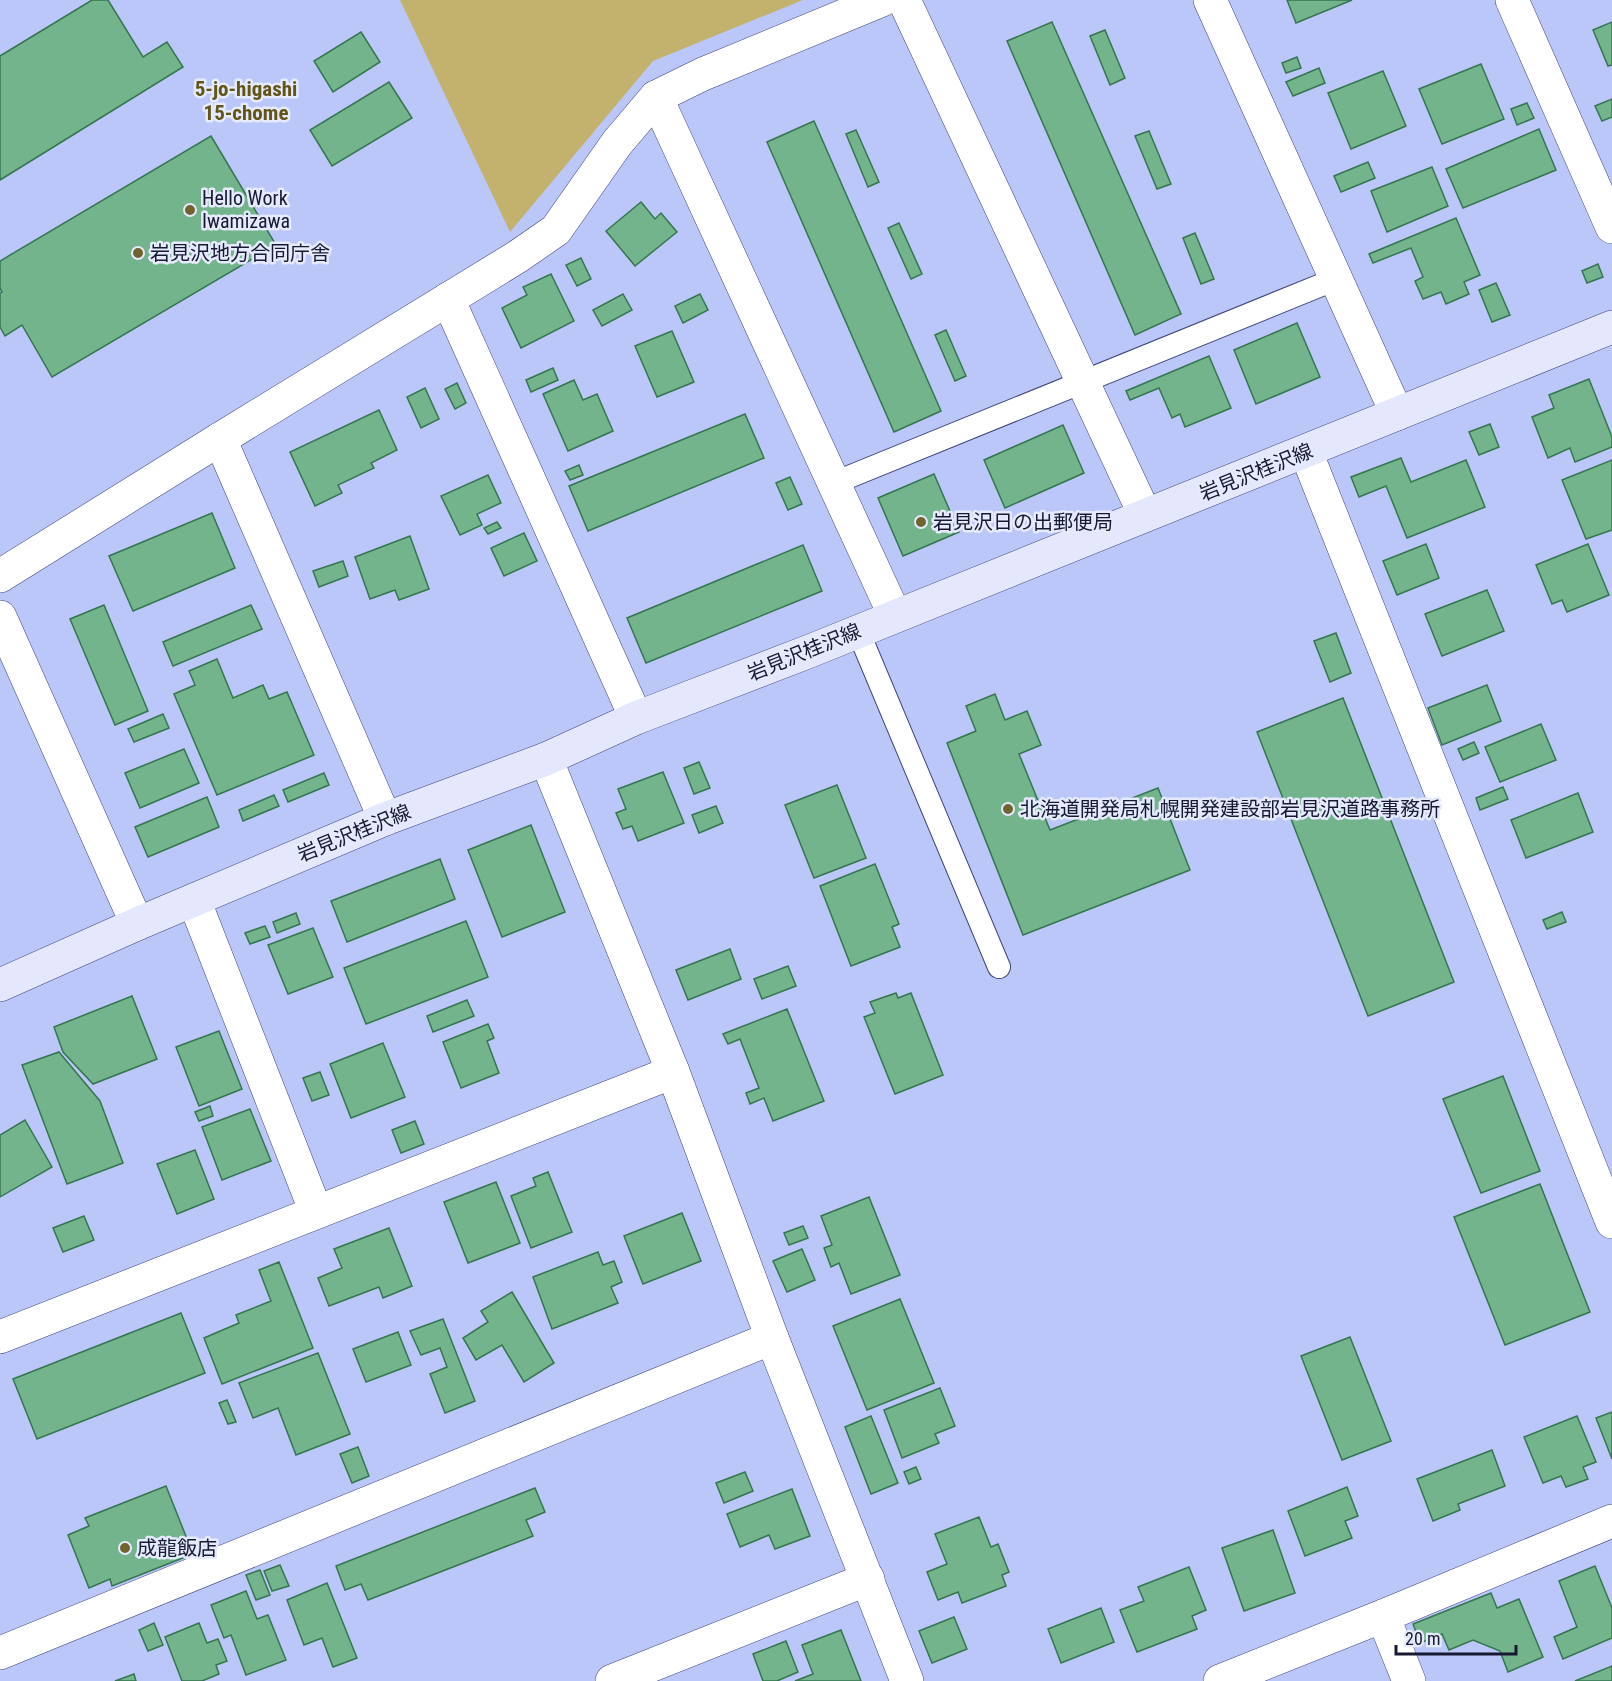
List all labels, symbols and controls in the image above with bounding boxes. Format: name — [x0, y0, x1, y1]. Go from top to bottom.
district label: 5-jo-higashi 15-chome — [195, 77, 297, 125]
place label: Hello Work Iwamizawa — [202, 186, 290, 233]
marker: Hello Work Iwamizawa — [183, 203, 197, 217]
place label: 岩見沢地方合同庁舎 — [150, 241, 330, 265]
marker: 岩見沢地方合同庁舎 — [131, 246, 145, 260]
street label: 岩見沢桂沢線 — [1196, 438, 1316, 506]
place label: 岩見沢日の出郵便局 — [933, 510, 1113, 534]
marker: 岩見沢日の出郵便局 — [914, 515, 928, 529]
street label: 岩見沢桂沢線 — [744, 618, 864, 686]
place label: 北海道開発局札幌開発建設部岩見沢道路事務所 — [1020, 797, 1440, 821]
street label: 岩見沢桂沢線 — [294, 799, 414, 867]
marker: 北海道開発局札幌開発建設部岩見沢道路事務所 — [1001, 802, 1015, 816]
place label: 成龍飯店 — [137, 1536, 217, 1560]
marker: 成龍飯店 — [118, 1541, 132, 1555]
scale bar — [1396, 1618, 1516, 1656]
text: 20 m — [1405, 1628, 1440, 1649]

